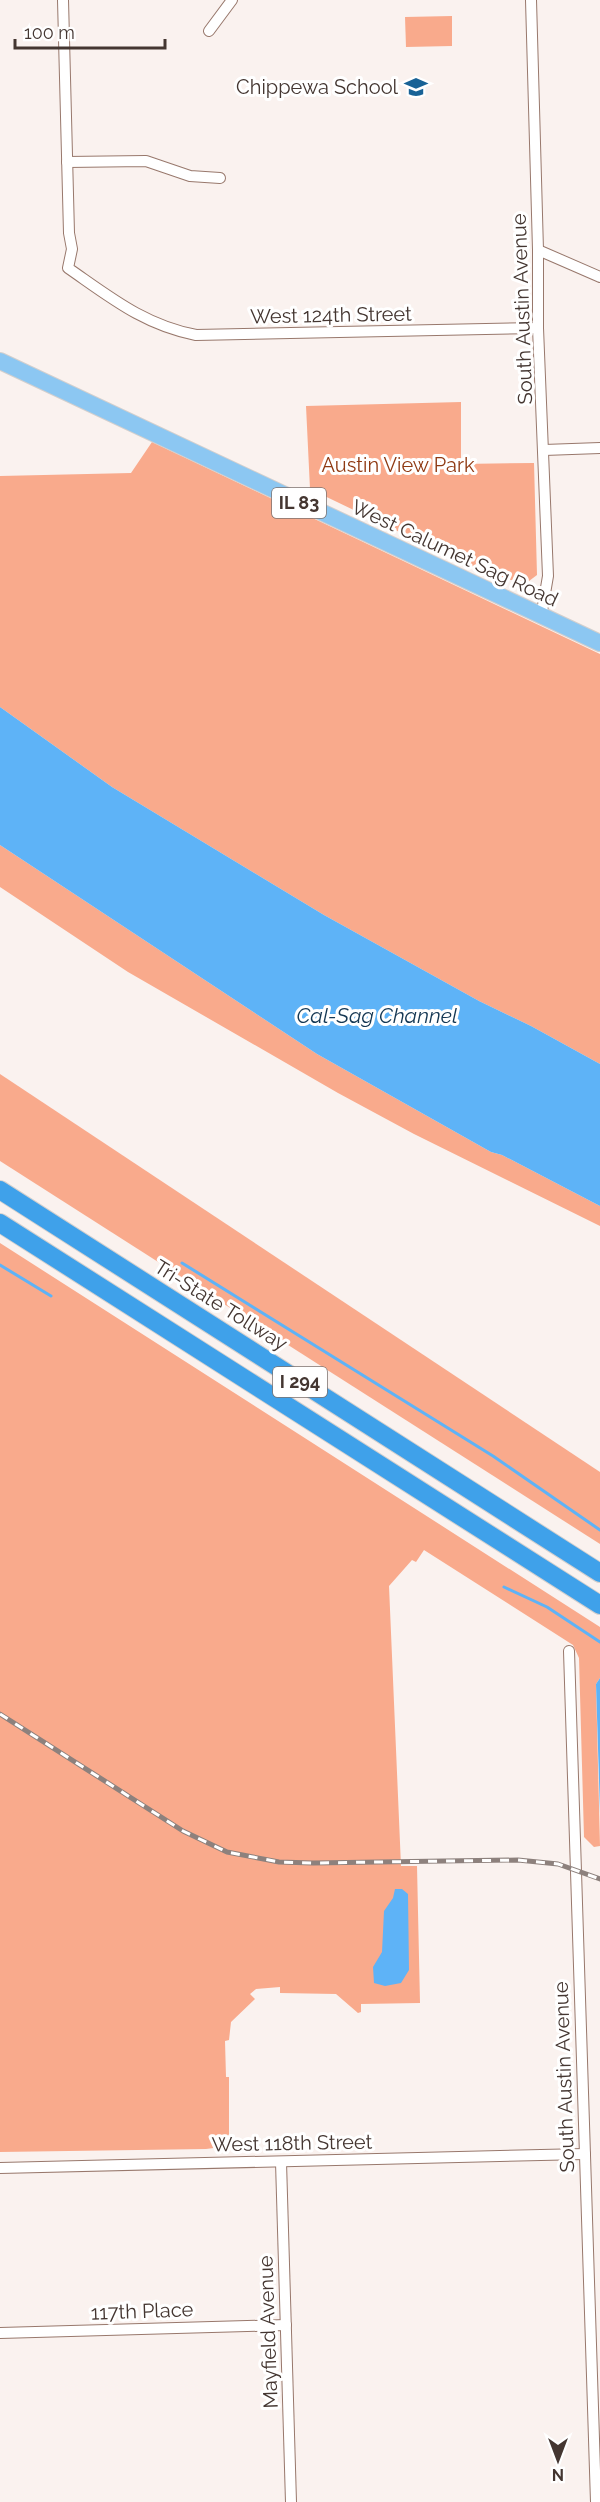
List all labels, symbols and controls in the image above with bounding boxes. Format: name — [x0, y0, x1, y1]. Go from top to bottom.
scale bar — [15, 12, 165, 50]
text: 100 m — [24, 22, 75, 43]
school or university icon: Chippewa School — [403, 74, 429, 100]
place label: Chippewa School — [236, 75, 399, 99]
street label: South Austin Avenue — [507, 213, 537, 405]
street label: West 124th Street — [250, 302, 412, 328]
park label: Austin View Park — [321, 453, 475, 477]
road number: IL 83 — [272, 488, 326, 518]
street label: West Calumet Sag Road — [348, 495, 562, 611]
water label: Cal-Sag Channel — [297, 1003, 457, 1028]
street label: Tri-State Tollway — [150, 1254, 292, 1356]
road number: I 294 — [273, 1367, 327, 1397]
street label: South Austin Avenue — [549, 1981, 579, 2173]
street label: West 118th Street — [211, 2130, 373, 2156]
street label: Mayfield Avenue — [253, 2255, 283, 2409]
street label: 117th Place — [90, 2297, 194, 2325]
north arrow — [528, 2430, 588, 2490]
text: N — [552, 2465, 564, 2484]

